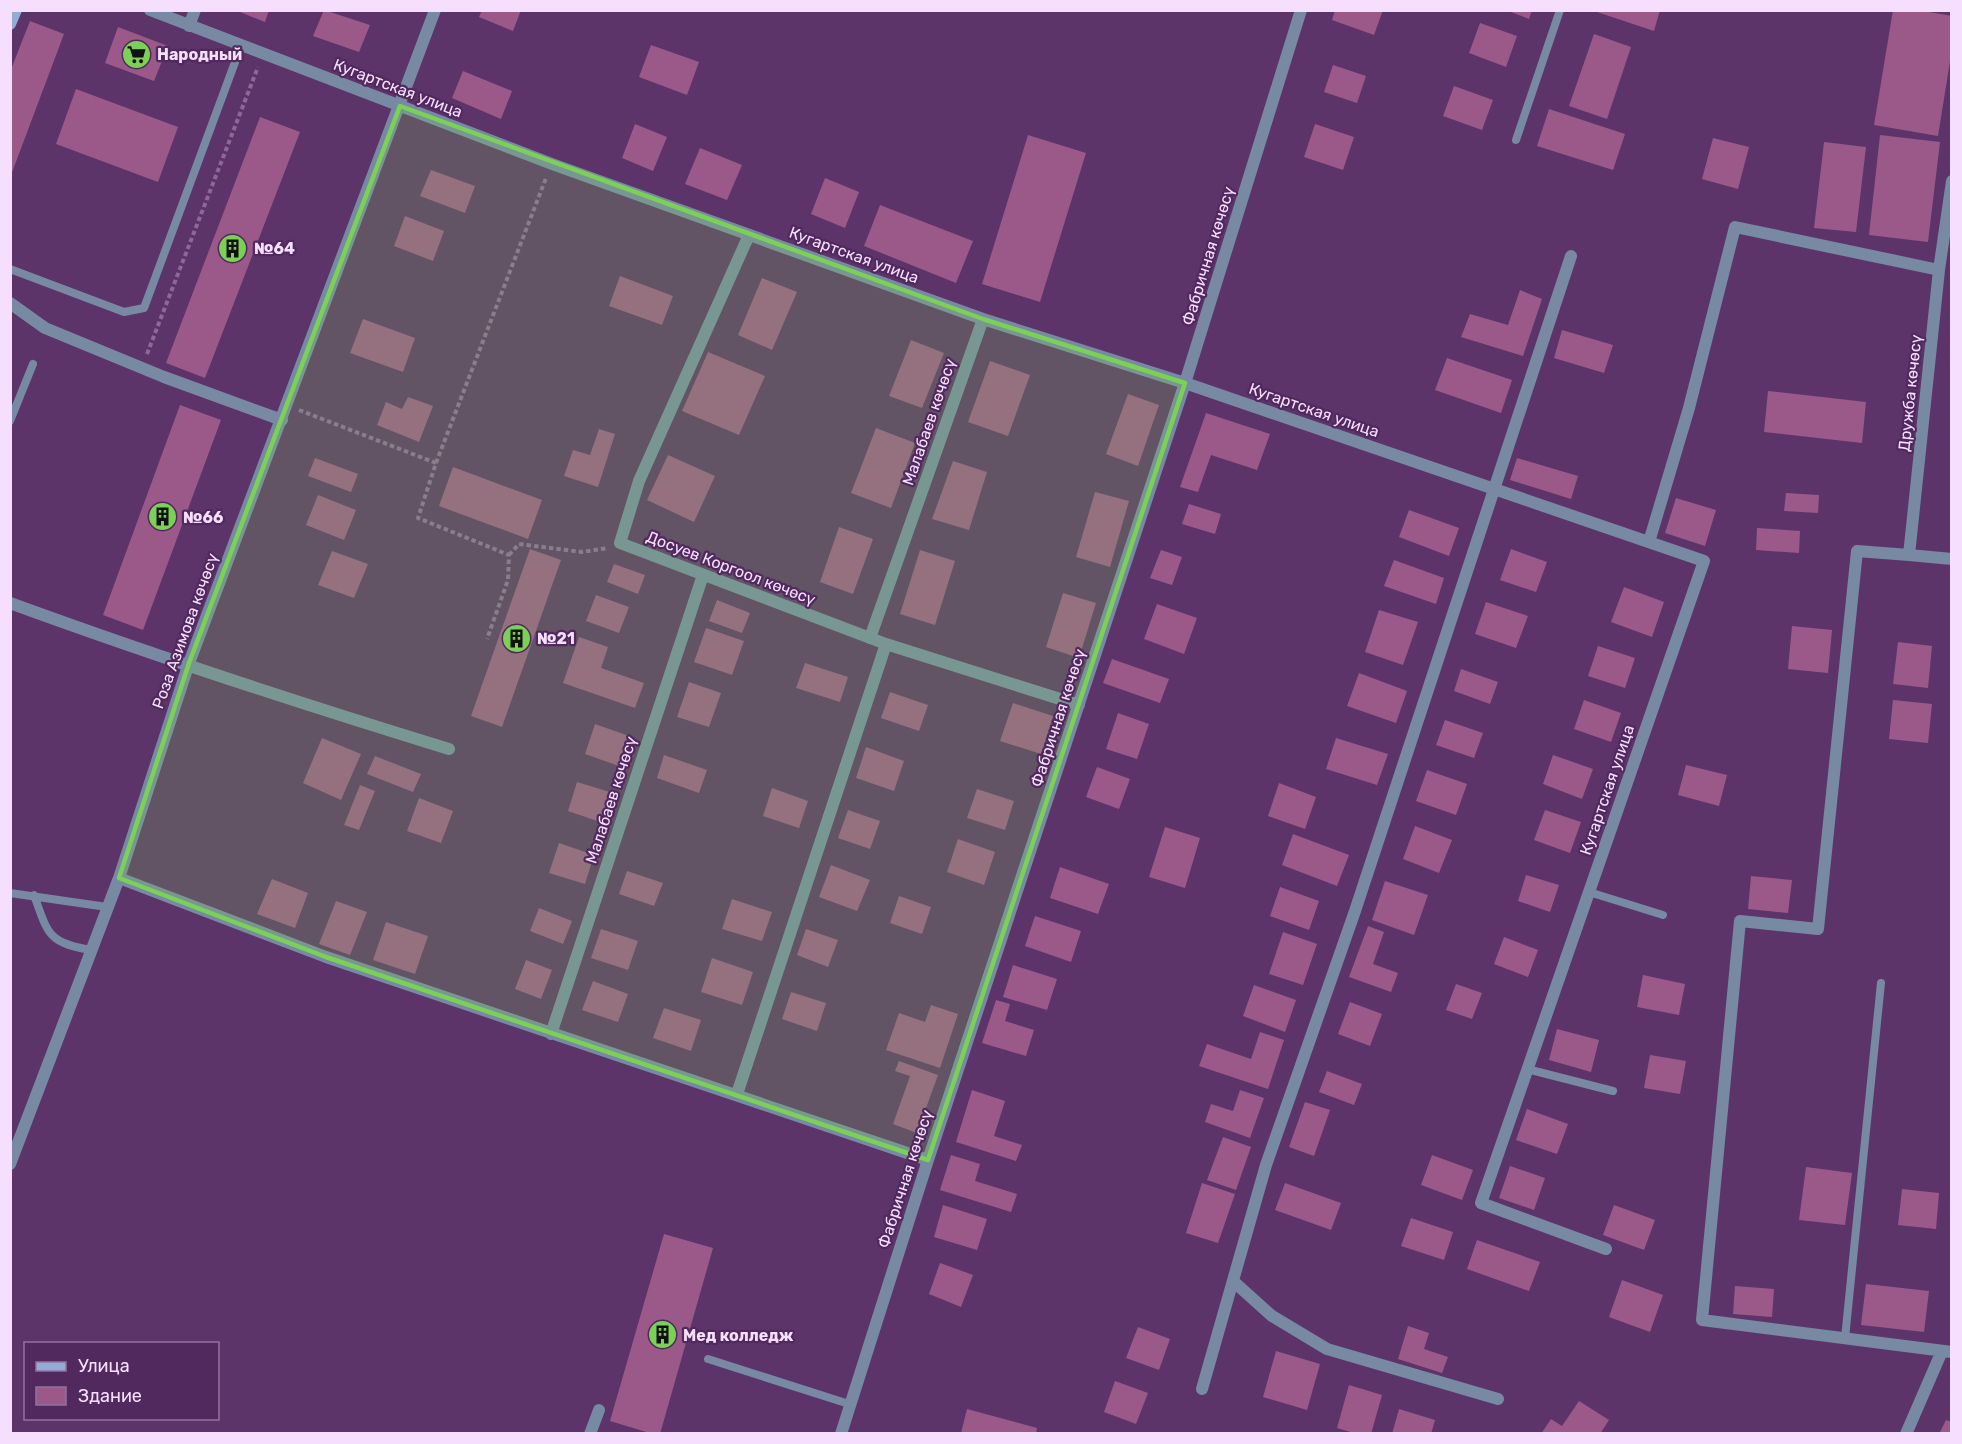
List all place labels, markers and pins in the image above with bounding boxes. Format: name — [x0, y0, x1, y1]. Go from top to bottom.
supermarket icon: Народный — [120, 38, 152, 70]
place label: Народный — [157, 45, 242, 64]
building icon: №64 — [217, 232, 249, 264]
place label: №64 — [254, 239, 295, 258]
building icon: №66 — [146, 501, 178, 533]
place label: №66 — [183, 508, 223, 527]
building icon: №21 — [500, 622, 532, 654]
place label: №21 — [537, 629, 575, 648]
building icon: Мед колледж — [646, 1319, 678, 1351]
place label: Мед колледж — [683, 1326, 794, 1345]

